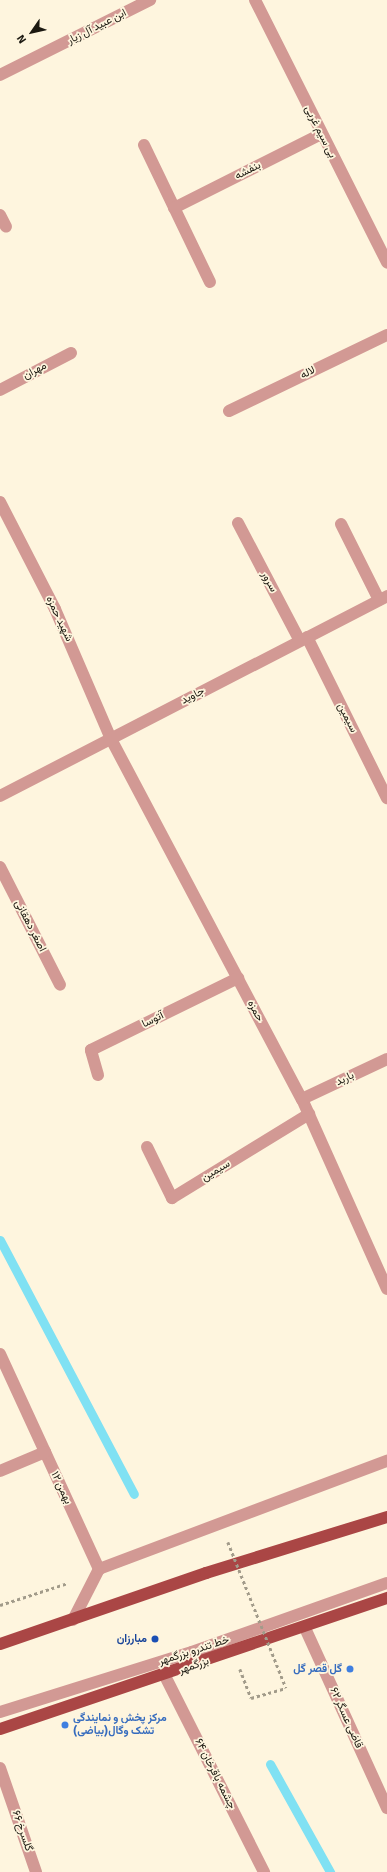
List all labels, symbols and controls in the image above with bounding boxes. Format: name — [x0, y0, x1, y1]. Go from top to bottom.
street label: ابن عبید آل زیار — [65, 6, 129, 48]
north arrow — [12, 12, 52, 52]
text: N — [14, 32, 29, 46]
street label: بی سیم غربی — [301, 104, 339, 160]
street label: بنفشه — [233, 159, 263, 183]
street label: مهران — [21, 359, 49, 383]
street label: لاله — [298, 364, 318, 382]
street label: سرور — [258, 569, 280, 595]
street label: شهید حمزه — [43, 594, 75, 644]
street label: جاوید — [179, 685, 207, 707]
street label: سیمین — [334, 701, 360, 735]
street label: اصغر دهقانی — [11, 898, 49, 954]
street label: حمزه — [244, 998, 266, 1024]
street label: آتوسا — [140, 1009, 166, 1031]
street label: باربد — [334, 1069, 356, 1089]
street label: سیمین — [199, 1157, 233, 1185]
street label: ۱۲ بهمن — [48, 1470, 74, 1506]
place label: مبارزان — [117, 1632, 147, 1646]
street label: خط تندرو بزرگمهر — [157, 1633, 231, 1669]
marker: مبارزان — [150, 1634, 160, 1644]
street label: بزرگمهر — [177, 1655, 211, 1677]
place label: گل قصر گل — [293, 1662, 342, 1676]
marker: گل قصر گل — [345, 1664, 355, 1674]
street label: قاضی عسگر ۶۲ — [327, 1686, 365, 1750]
place label: مرکز پخش و نمایندگی تشک وگال(بیاضی) — [73, 1712, 167, 1738]
marker: مرکز پخش و نمایندگی تشک وگال(بیاضی) — [60, 1720, 70, 1730]
street label: چشمه باقرخان ۶۴ — [192, 1737, 238, 1811]
street label: گلسرخ ۶۶ — [9, 1809, 35, 1853]

